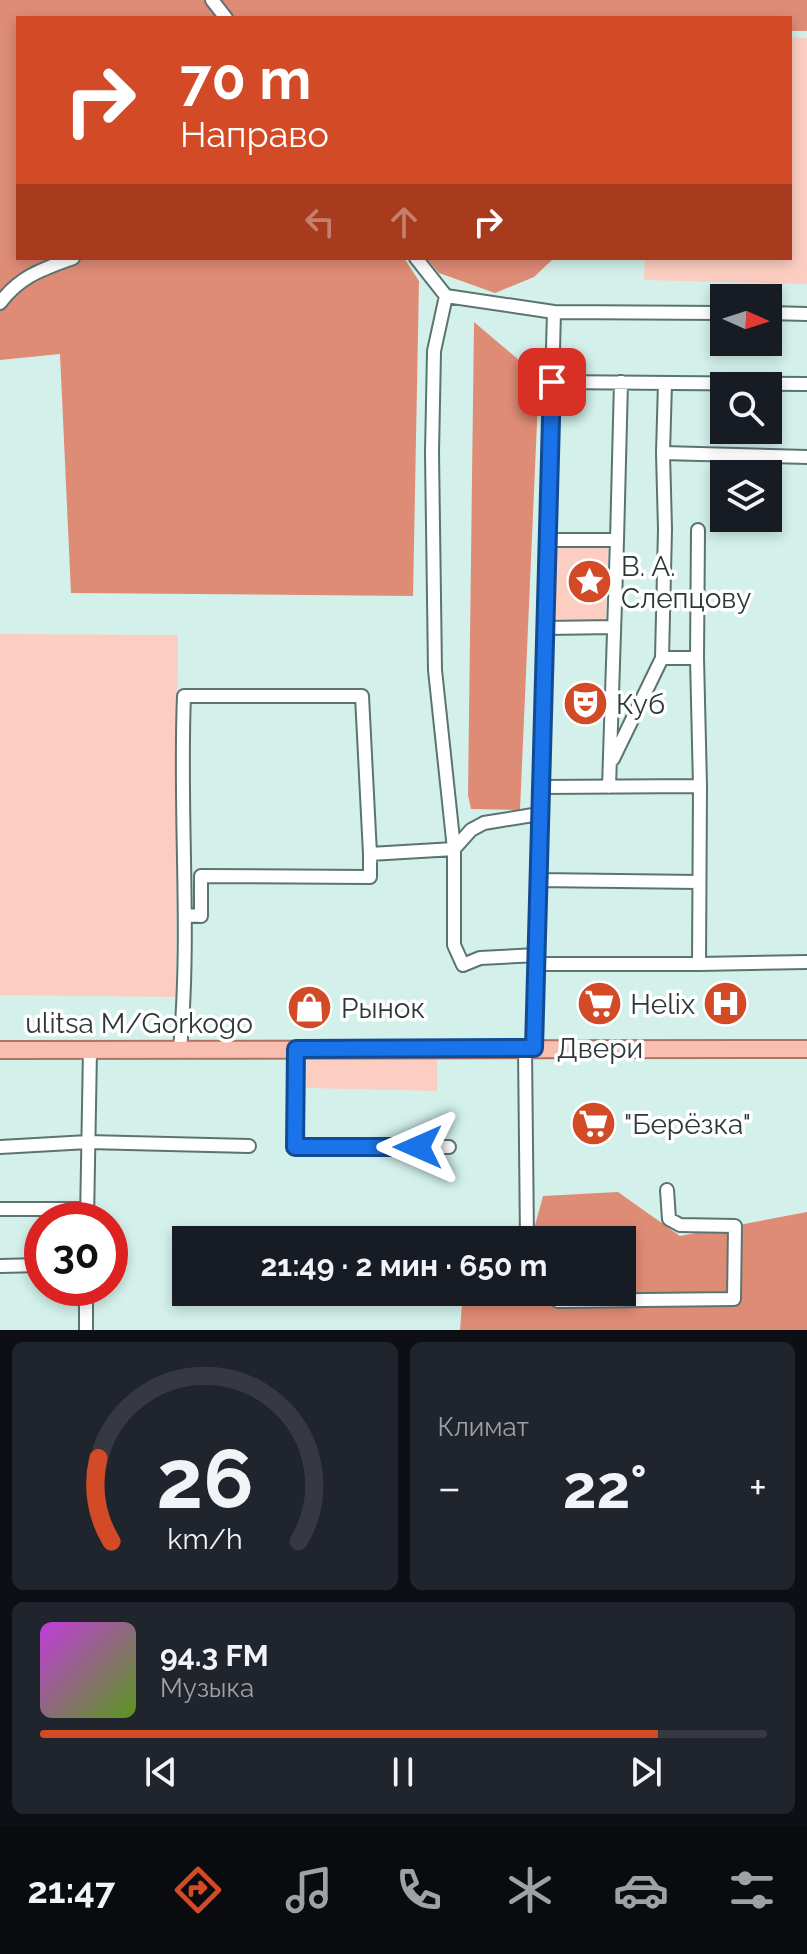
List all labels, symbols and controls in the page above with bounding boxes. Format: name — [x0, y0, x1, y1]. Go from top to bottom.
text: 70 m — [180, 46, 311, 112]
icon: right — [48, 48, 152, 152]
text: Направо — [180, 113, 329, 155]
icon: left — [298, 200, 342, 244]
icon: ahead — [382, 200, 426, 244]
icon: right — [466, 200, 510, 244]
north arrow — [710, 284, 782, 356]
map controls — [710, 284, 782, 532]
pin — [518, 348, 586, 416]
icon: arrive — [530, 360, 574, 404]
button: search — [710, 372, 782, 444]
button: layers — [710, 460, 782, 532]
place label: В. А. Слепцову — [621, 550, 752, 615]
place icon: В. А. Слепцову — [566, 558, 614, 606]
theatre icon: Куб — [561, 680, 609, 728]
place label: Куб — [616, 688, 665, 721]
supermarket icon: Двери — [576, 979, 624, 1027]
hospital icon: Helix — [702, 980, 750, 1028]
shop icon: Рынок — [286, 984, 334, 1032]
place label: Helix — [630, 988, 695, 1021]
place label: Рынок — [341, 992, 425, 1025]
street label: ulitsa M/Gorkogo — [25, 1007, 253, 1040]
place label: Двери — [557, 1032, 643, 1065]
supermarket icon: "Берёзка" — [569, 1100, 617, 1148]
position arrow — [376, 1105, 460, 1189]
place label: "Берёзка" — [624, 1108, 751, 1141]
speed limit sign: 30 — [24, 1202, 128, 1306]
text: 21:49 · 2 мин · 650 m — [260, 1248, 548, 1283]
text: Климат — [438, 1412, 529, 1442]
text: 26 — [156, 1430, 253, 1527]
text: 22° — [563, 1452, 647, 1522]
text: − — [438, 1462, 461, 1513]
text: + — [749, 1462, 767, 1513]
text: km/h — [167, 1522, 242, 1556]
text: 94.3 FM — [160, 1638, 269, 1673]
text: Музыка — [160, 1673, 254, 1703]
icon: previous — [139, 1750, 183, 1794]
icon: pause — [381, 1750, 425, 1794]
icon: next — [624, 1750, 668, 1794]
icon: directions — [170, 1862, 226, 1918]
icon: music — [281, 1862, 337, 1918]
icon: phone — [391, 1862, 447, 1918]
icon: climate — [502, 1862, 558, 1918]
icon: car — [613, 1862, 669, 1918]
icon: filters — [724, 1862, 780, 1918]
text: 21:47 — [27, 1869, 115, 1911]

